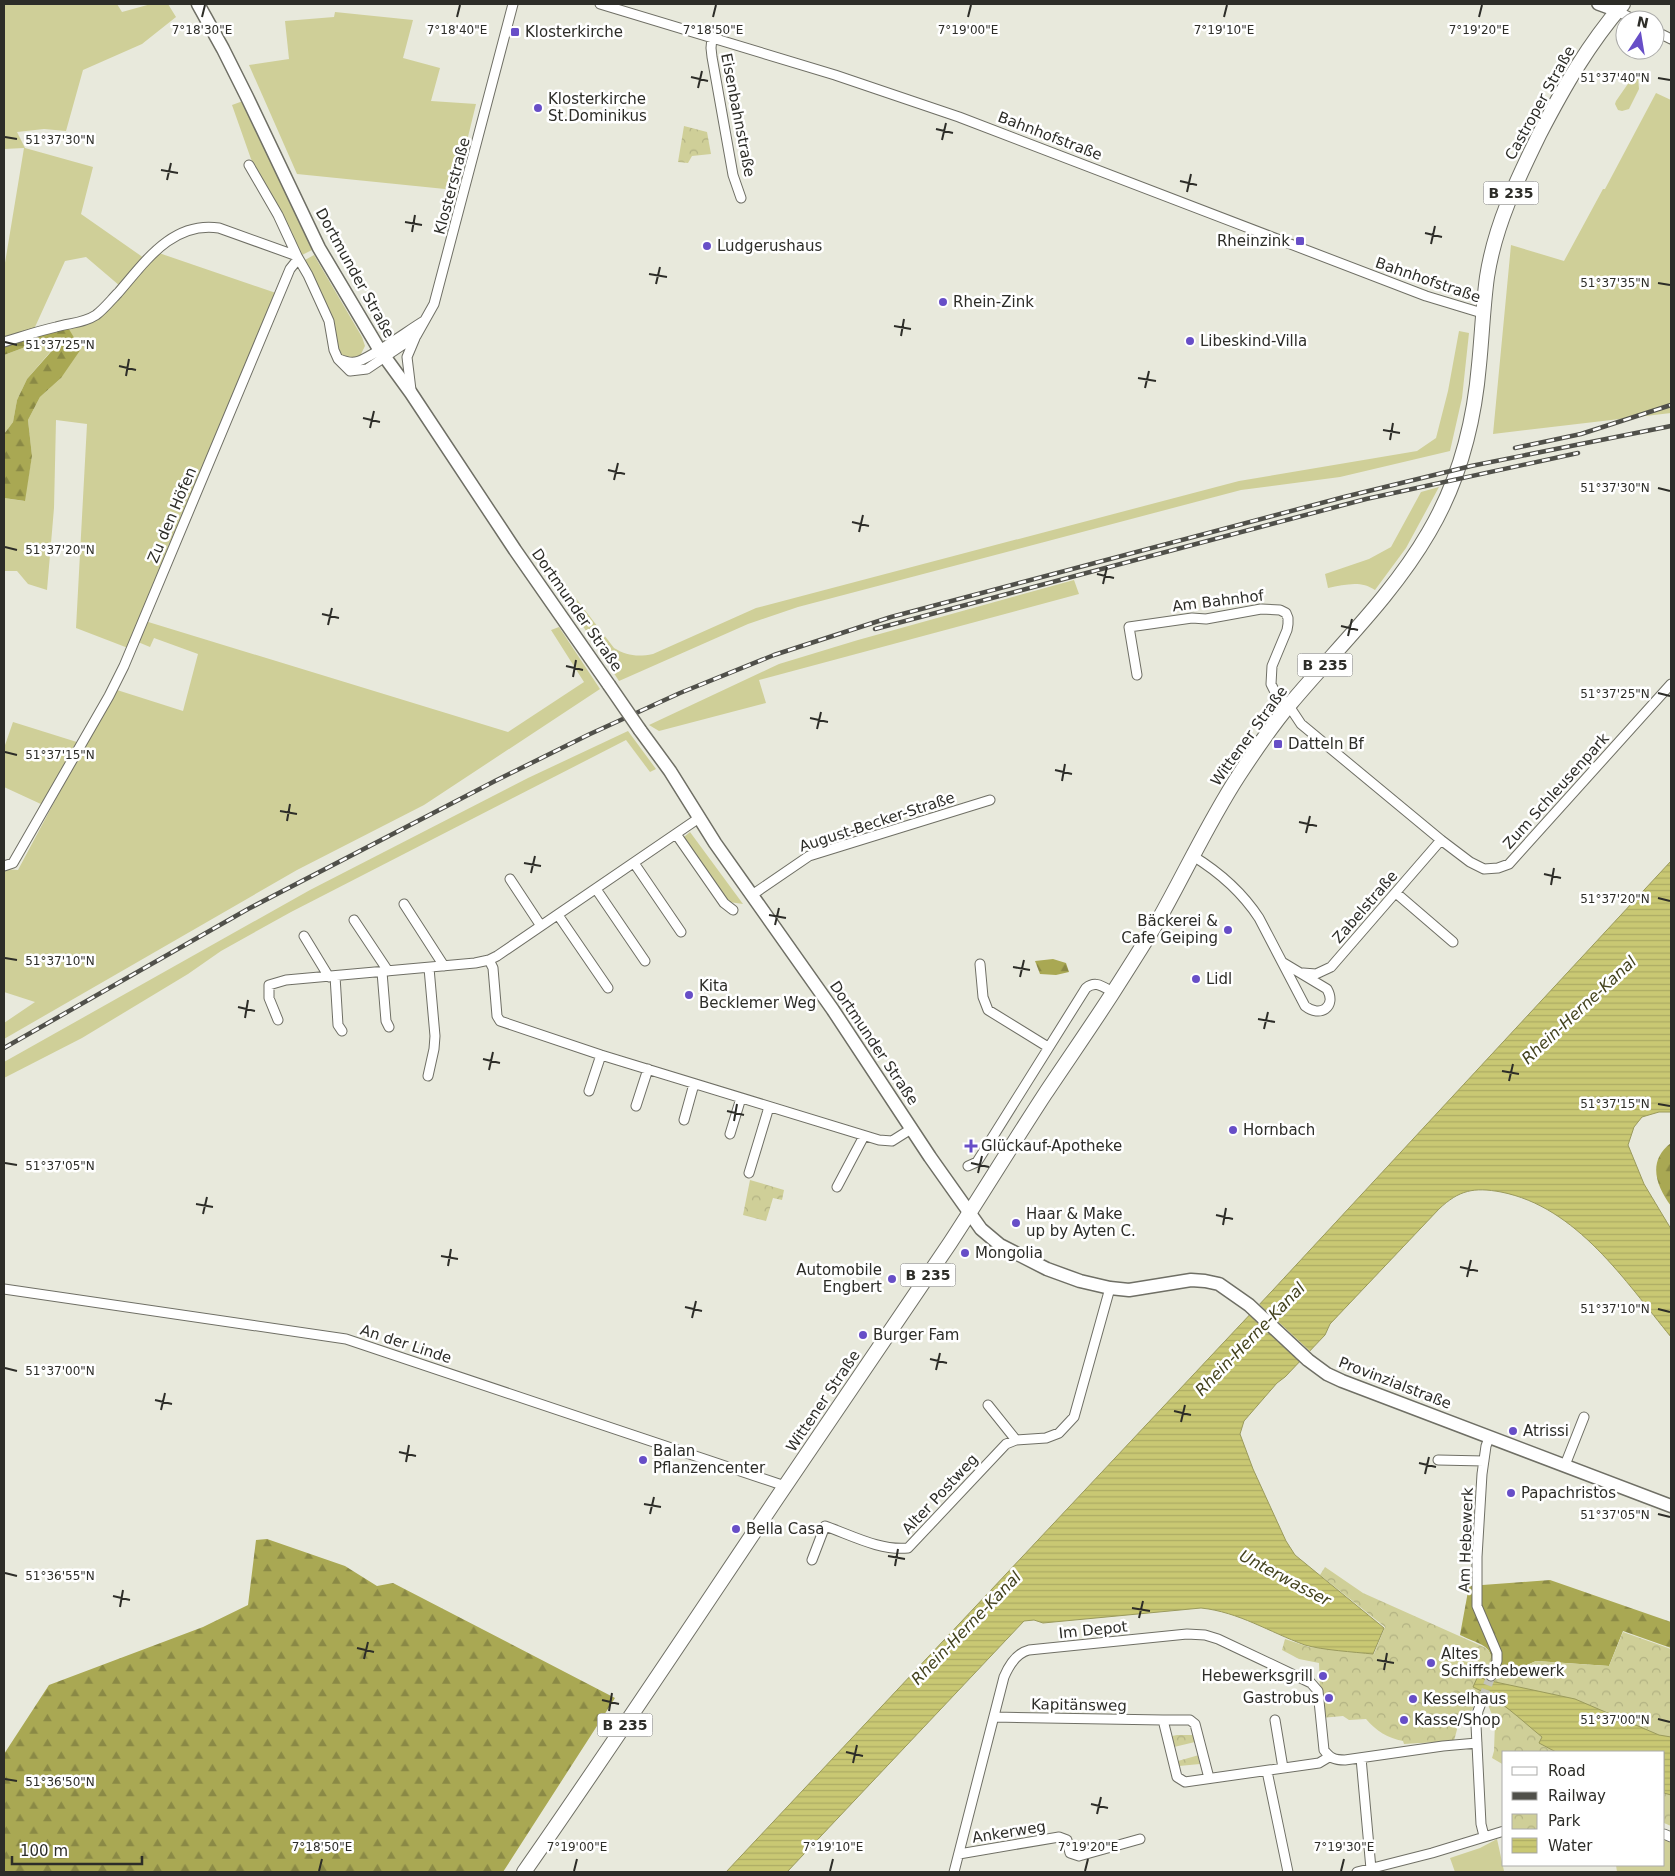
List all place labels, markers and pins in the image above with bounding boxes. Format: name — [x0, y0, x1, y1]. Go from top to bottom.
place label: Klosterkirche — [525, 23, 623, 41]
marker: Klosterkirche — [509, 26, 521, 38]
place label: Klosterkirche St.Dominikus — [548, 90, 647, 125]
marker: Klosterkirche St.Dominikus — [532, 102, 544, 114]
place label: Rheinzink — [1217, 232, 1290, 250]
marker: Rheinzink — [1294, 235, 1306, 247]
place label: Ludgerushaus — [717, 237, 823, 255]
marker: Ludgerushaus — [701, 240, 713, 252]
place label: Rhein-Zink — [953, 293, 1034, 311]
marker: Rhein-Zink — [937, 296, 949, 308]
place label: Libeskind-Villa — [1200, 332, 1307, 350]
marker: Libeskind-Villa — [1184, 335, 1196, 347]
place label: Datteln Bf — [1288, 735, 1364, 753]
marker: Datteln Bf — [1272, 738, 1284, 750]
place label: Bäckerei & Cafe Geiping — [1121, 912, 1218, 947]
marker: Bäckerei & Cafe Geiping — [1222, 924, 1234, 936]
place label: Lidl — [1206, 970, 1232, 988]
marker: Lidl — [1190, 973, 1202, 985]
place label: Kita Becklemer Weg — [699, 977, 816, 1012]
marker: Kita Becklemer Weg — [683, 989, 695, 1001]
place label: Hornbach — [1243, 1121, 1315, 1139]
marker: Hornbach — [1227, 1124, 1239, 1136]
place label: Glückauf-Apotheke — [981, 1137, 1122, 1155]
marker: Glückauf-Apotheke — [965, 1140, 977, 1152]
place label: Haar & Make up by Ayten C. — [1026, 1205, 1136, 1240]
marker: Haar & Make up by Ayten C. — [1010, 1217, 1022, 1229]
place label: Mongolia — [975, 1244, 1043, 1262]
marker: Mongolia — [959, 1247, 971, 1259]
place label: Automobile Engbert — [796, 1261, 882, 1296]
marker: Automobile Engbert — [886, 1273, 898, 1285]
place label: Burger Fam — [873, 1326, 959, 1344]
marker: Burger Fam — [857, 1329, 869, 1341]
place label: Atrissi — [1523, 1422, 1569, 1440]
marker: Atrissi — [1507, 1425, 1519, 1437]
place label: Balan Pflanzencenter — [653, 1442, 766, 1477]
marker: Balan Pflanzencenter — [637, 1454, 649, 1466]
place label: Papachristos — [1521, 1484, 1616, 1502]
marker: Papachristos — [1505, 1487, 1517, 1499]
place label: Bella Casa — [746, 1520, 825, 1538]
marker: Bella Casa — [730, 1523, 742, 1535]
place label: Altes Schiffshebewerk — [1441, 1645, 1565, 1680]
marker: Altes Schiffshebewerk — [1425, 1657, 1437, 1669]
place label: Hebewerksgrill — [1201, 1667, 1313, 1685]
marker: Hebewerksgrill — [1317, 1670, 1329, 1682]
place label: Gastrobus — [1243, 1689, 1319, 1707]
place label: Kesselhaus — [1423, 1690, 1507, 1708]
marker: Gastrobus — [1323, 1692, 1335, 1704]
marker: Kesselhaus — [1407, 1693, 1419, 1705]
place label: Kasse/Shop — [1414, 1711, 1500, 1729]
marker: Kasse/Shop — [1398, 1714, 1410, 1726]

